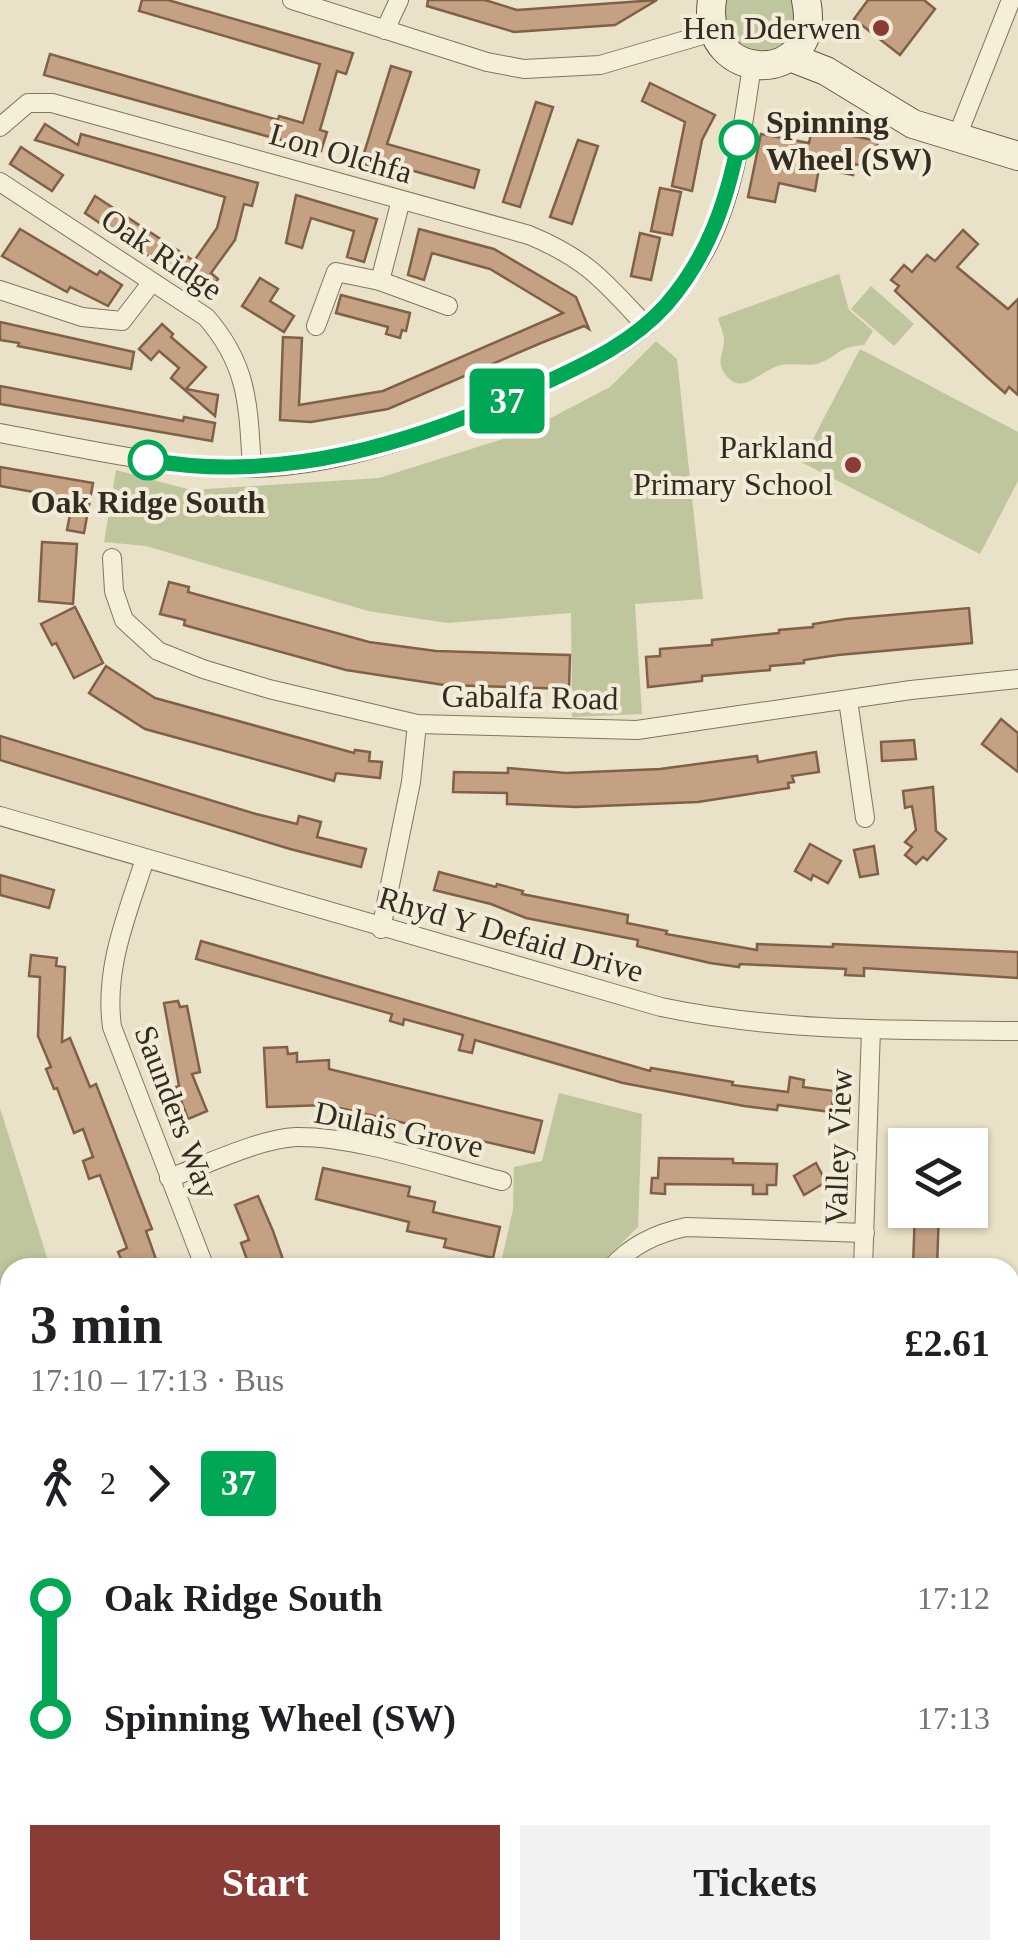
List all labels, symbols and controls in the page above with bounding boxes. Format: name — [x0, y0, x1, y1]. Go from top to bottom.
place label: Hen Dderwen — [682, 10, 861, 46]
marker: Hen Dderwen — [870, 17, 892, 39]
place label: Spinning Wheel (SW) — [766, 104, 932, 177]
street label: Lon Olchfa — [266, 115, 416, 191]
marker: Spinning Wheel (SW) — [720, 121, 758, 159]
street label: Oak Ridge — [95, 201, 229, 307]
line badge: 37 — [462, 368, 552, 434]
text: 37 — [490, 382, 525, 421]
place label: Parkland Primary School — [633, 429, 833, 502]
marker: Oak Ridge South — [129, 441, 167, 479]
marker: Parkland Primary School — [842, 454, 864, 476]
place label: Oak Ridge South — [31, 484, 266, 520]
street label: Gabalfa Road — [441, 677, 619, 717]
street label: Rhyd Y Defaid Drive — [374, 879, 648, 989]
street label: Saunders Way — [127, 1020, 227, 1204]
street label: Valley View — [817, 1068, 859, 1226]
street label: Dulais Grove — [311, 1094, 487, 1164]
map controls — [888, 1128, 988, 1228]
button: layers — [888, 1128, 988, 1228]
text: 3 min — [30, 1294, 163, 1355]
text: £2.61 — [905, 1322, 990, 1364]
text: 17:10 – 17:13 · Bus — [30, 1362, 284, 1398]
icon: walk — [30, 1456, 85, 1511]
icon: forward — [131, 1456, 186, 1511]
text: 37 — [221, 1464, 256, 1503]
text: 2 — [100, 1465, 116, 1501]
text: Oak Ridge South — [104, 1577, 383, 1619]
text: 17:12 — [917, 1580, 990, 1616]
text: Spinning Wheel (SW) — [104, 1697, 456, 1739]
text: 17:13 — [917, 1700, 990, 1736]
button: Start — [30, 1825, 500, 1940]
button: Tickets — [520, 1825, 990, 1940]

